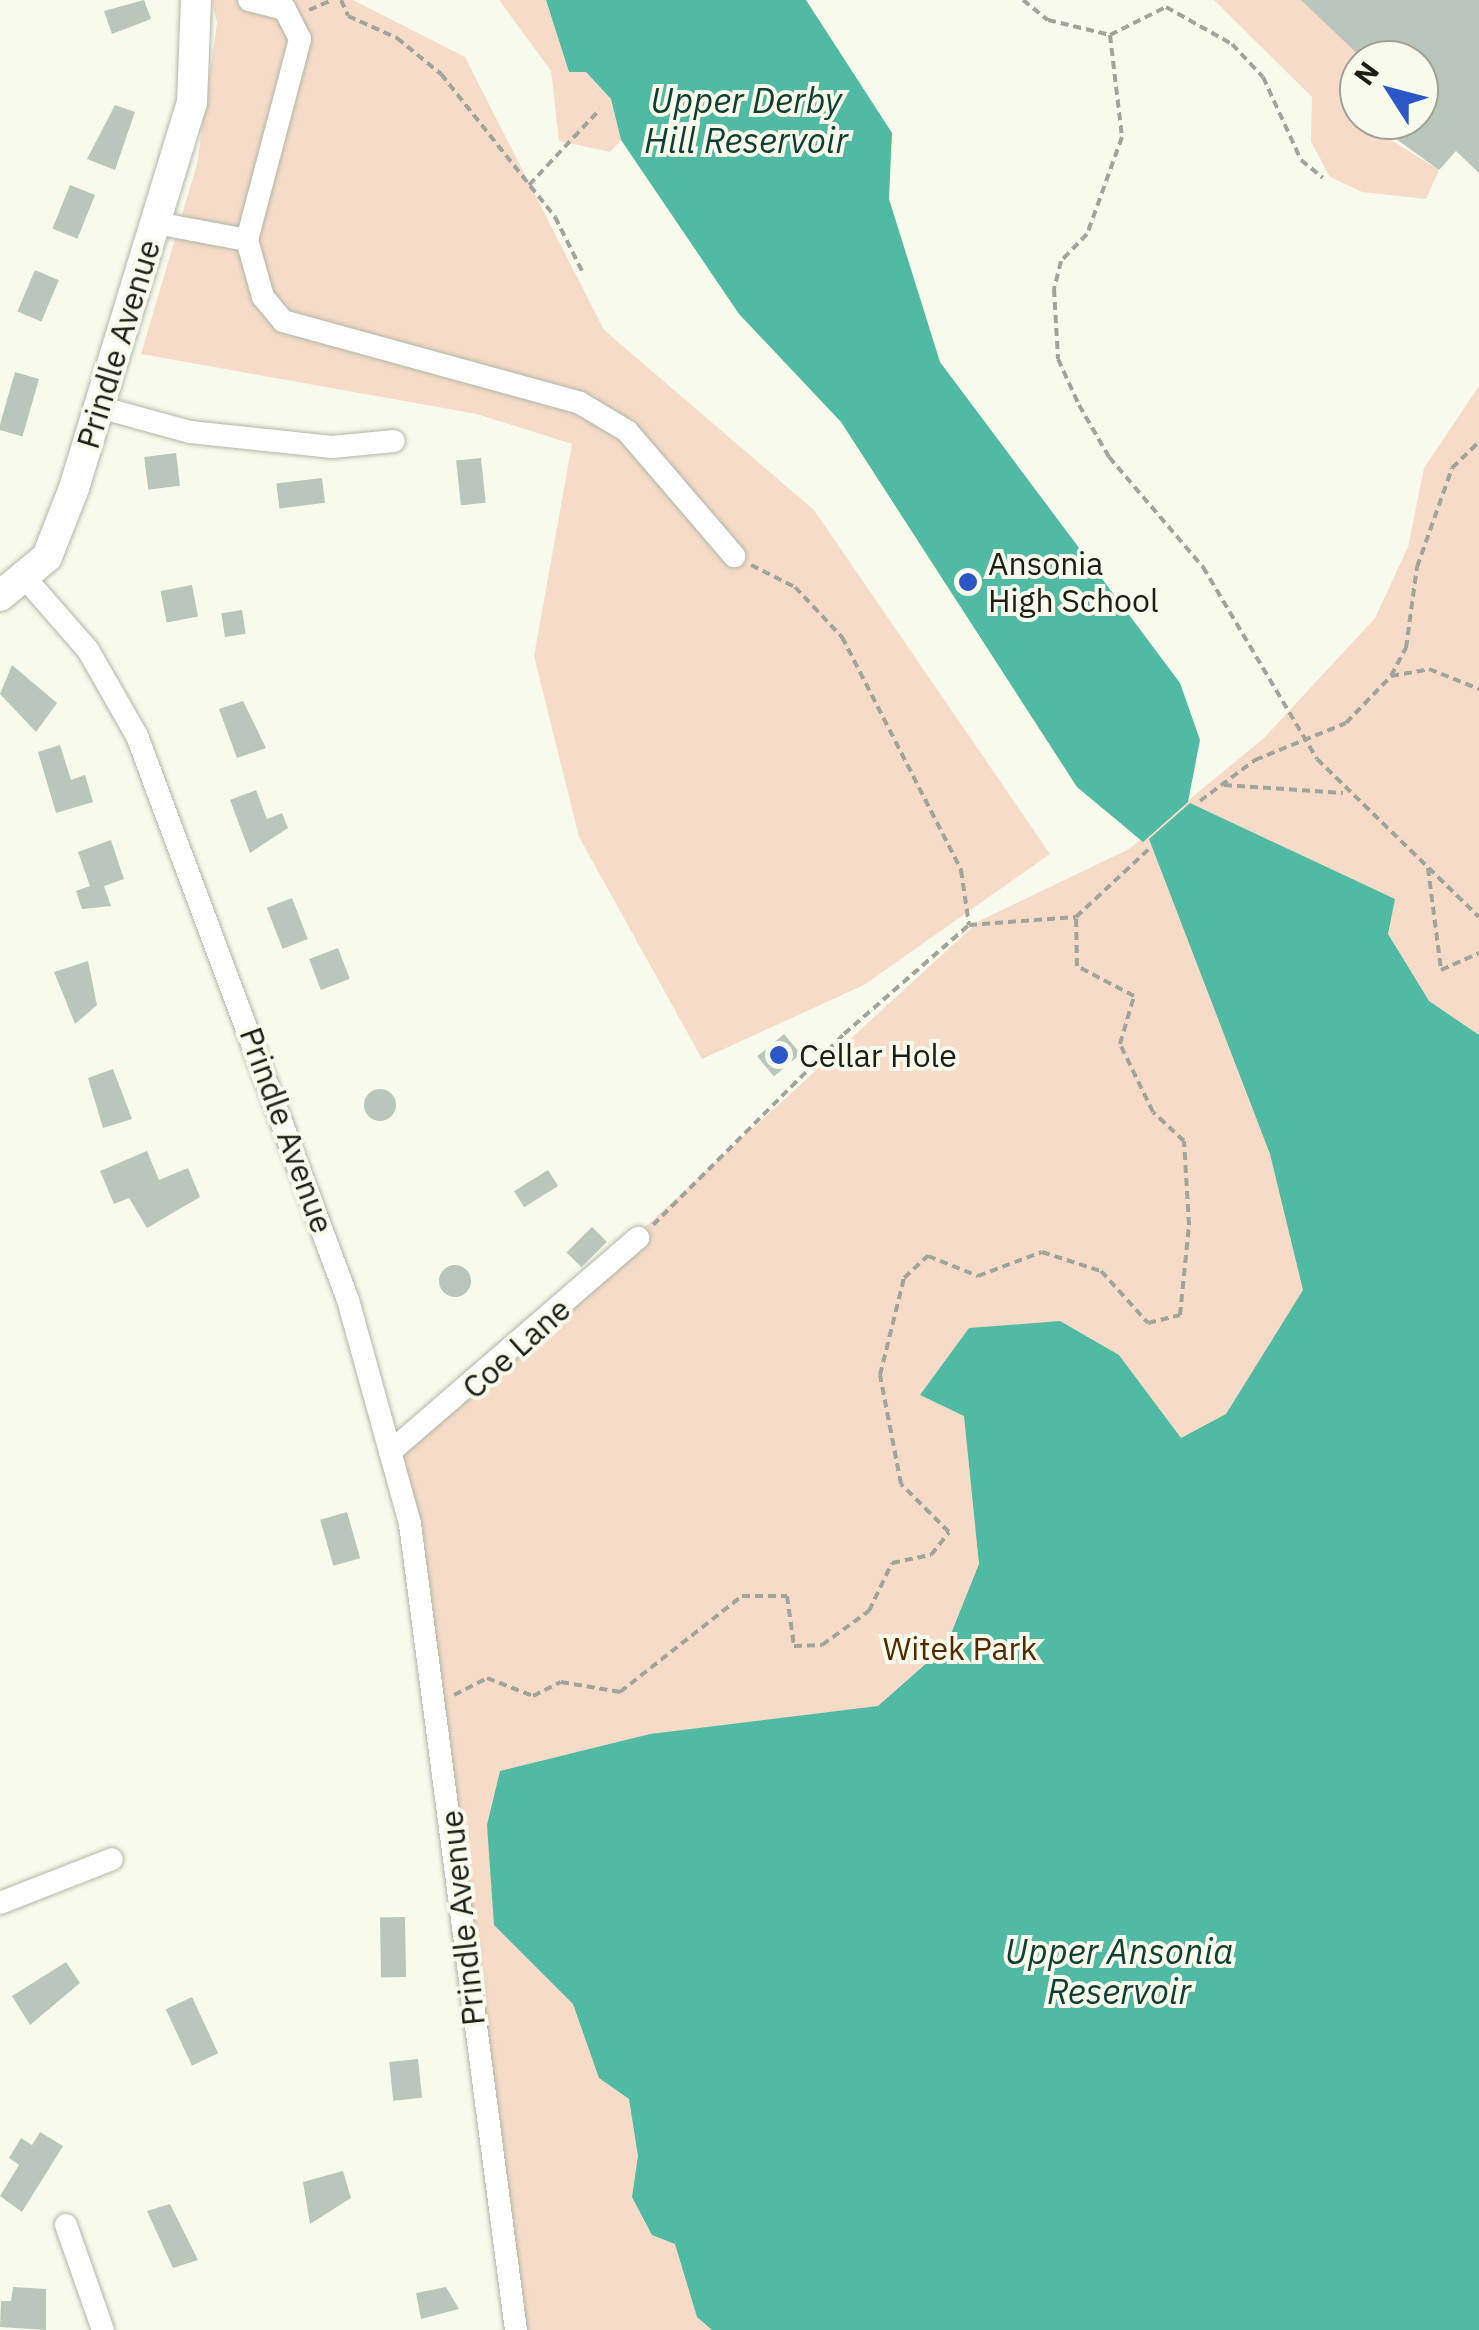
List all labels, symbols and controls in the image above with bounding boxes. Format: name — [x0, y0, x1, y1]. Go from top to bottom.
north arrow — [1339, 40, 1439, 140]
text: N — [1345, 54, 1387, 92]
water label: Upper Derby Hill Reservoir — [644, 79, 848, 161]
street label: Prindle Avenue — [68, 235, 168, 453]
place label: Ansonia High School — [988, 545, 1159, 620]
marker: Ansonia High School — [957, 571, 979, 593]
street label: Prindle Avenue — [232, 1022, 342, 1238]
place label: Cellar Hole — [799, 1036, 957, 1074]
marker: Cellar Hole — [768, 1044, 790, 1066]
street label: Coe Lane — [454, 1290, 578, 1406]
park label: Witek Park — [883, 1629, 1037, 1667]
street label: Prindle Avenue — [432, 1808, 492, 2028]
water label: Upper Ansonia Reservoir — [1005, 1930, 1233, 2012]

